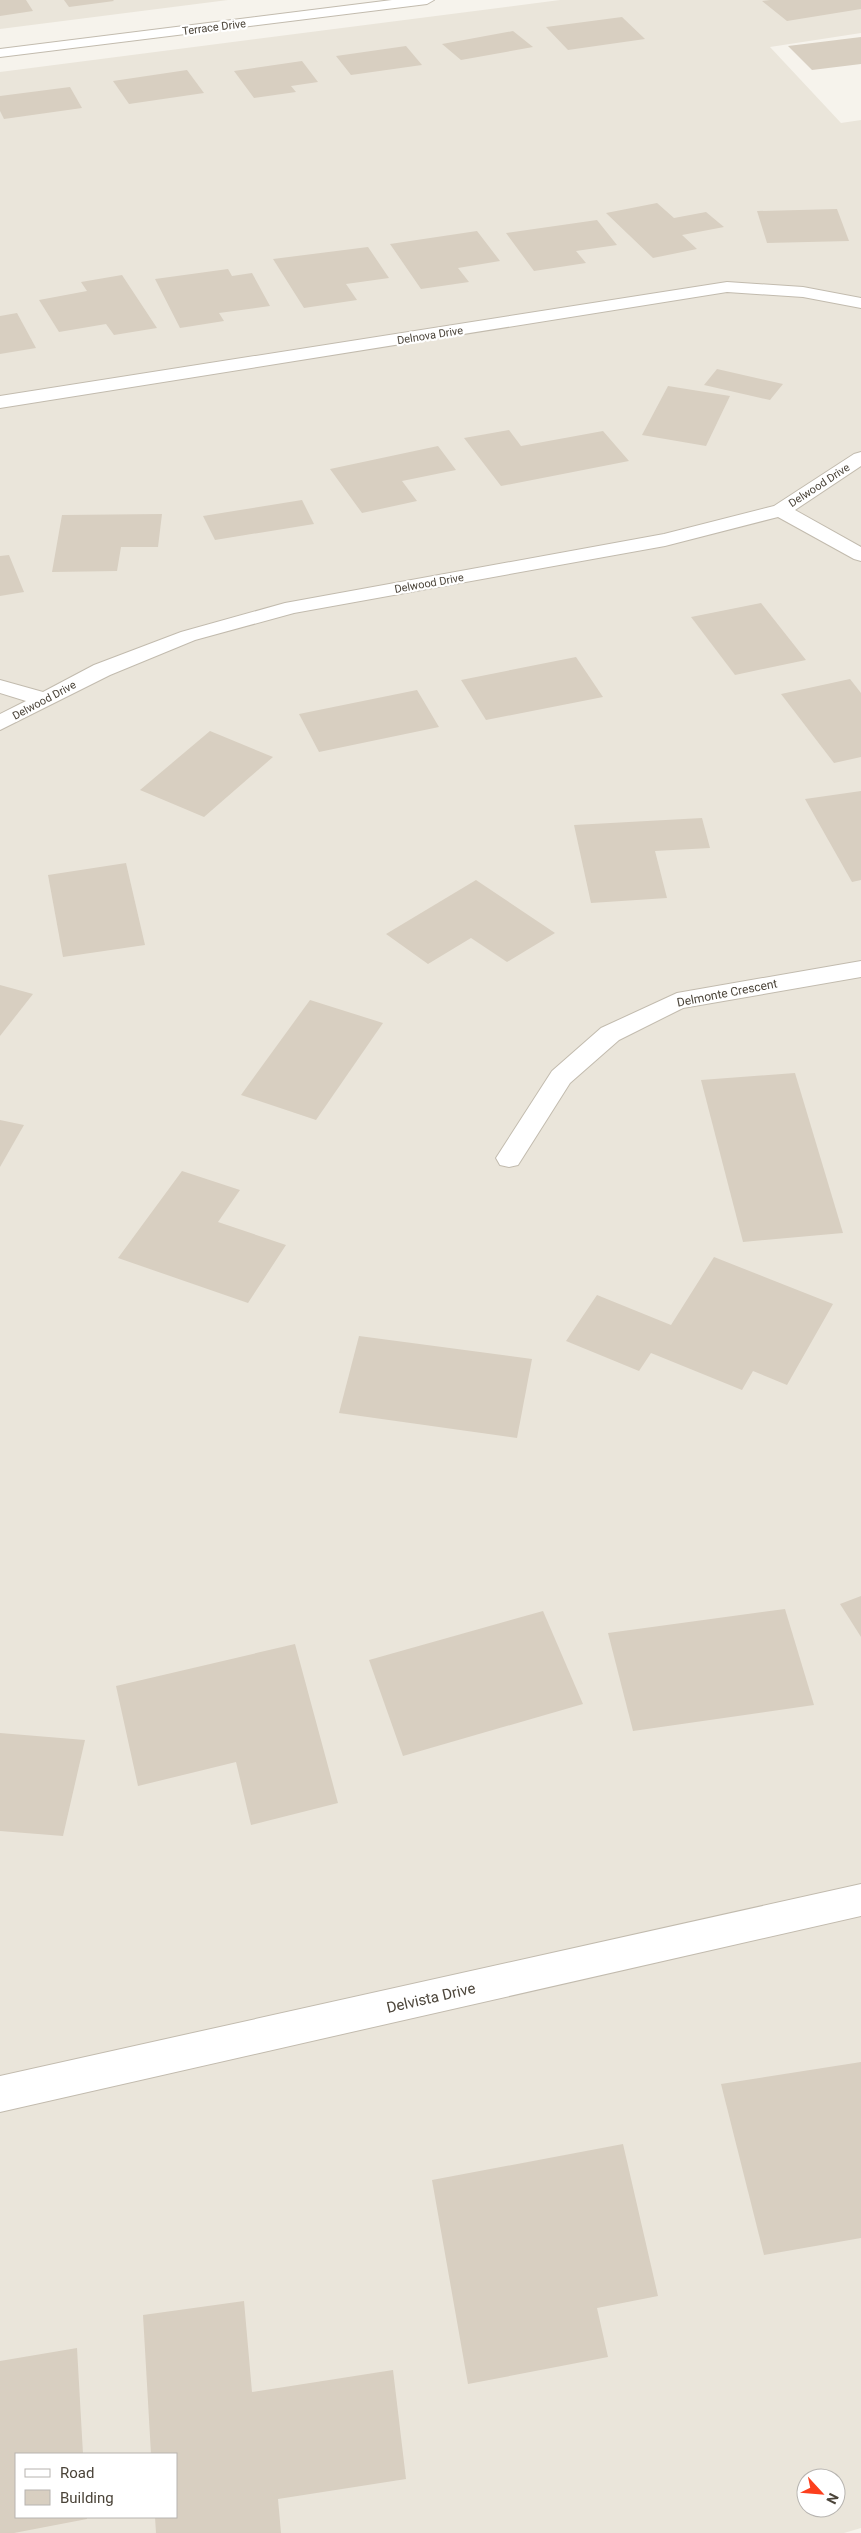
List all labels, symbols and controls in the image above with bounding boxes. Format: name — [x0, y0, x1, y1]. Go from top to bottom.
street label: Terrace Drive — [181, 17, 247, 38]
street label: Delnova Drive — [396, 324, 464, 347]
street label: Delwood Drive — [786, 461, 852, 510]
street label: Delwood Drive — [393, 571, 465, 596]
street label: Delwood Drive — [10, 678, 78, 723]
street label: Delmonte Crescent — [676, 976, 778, 1010]
street label: Delvista Drive — [385, 1979, 477, 2017]
legend — [15, 2453, 178, 2518]
text: Road — [60, 2464, 94, 2482]
north arrow — [796, 2468, 846, 2518]
text: Building — [60, 2489, 114, 2507]
text: N — [823, 2491, 842, 2507]

